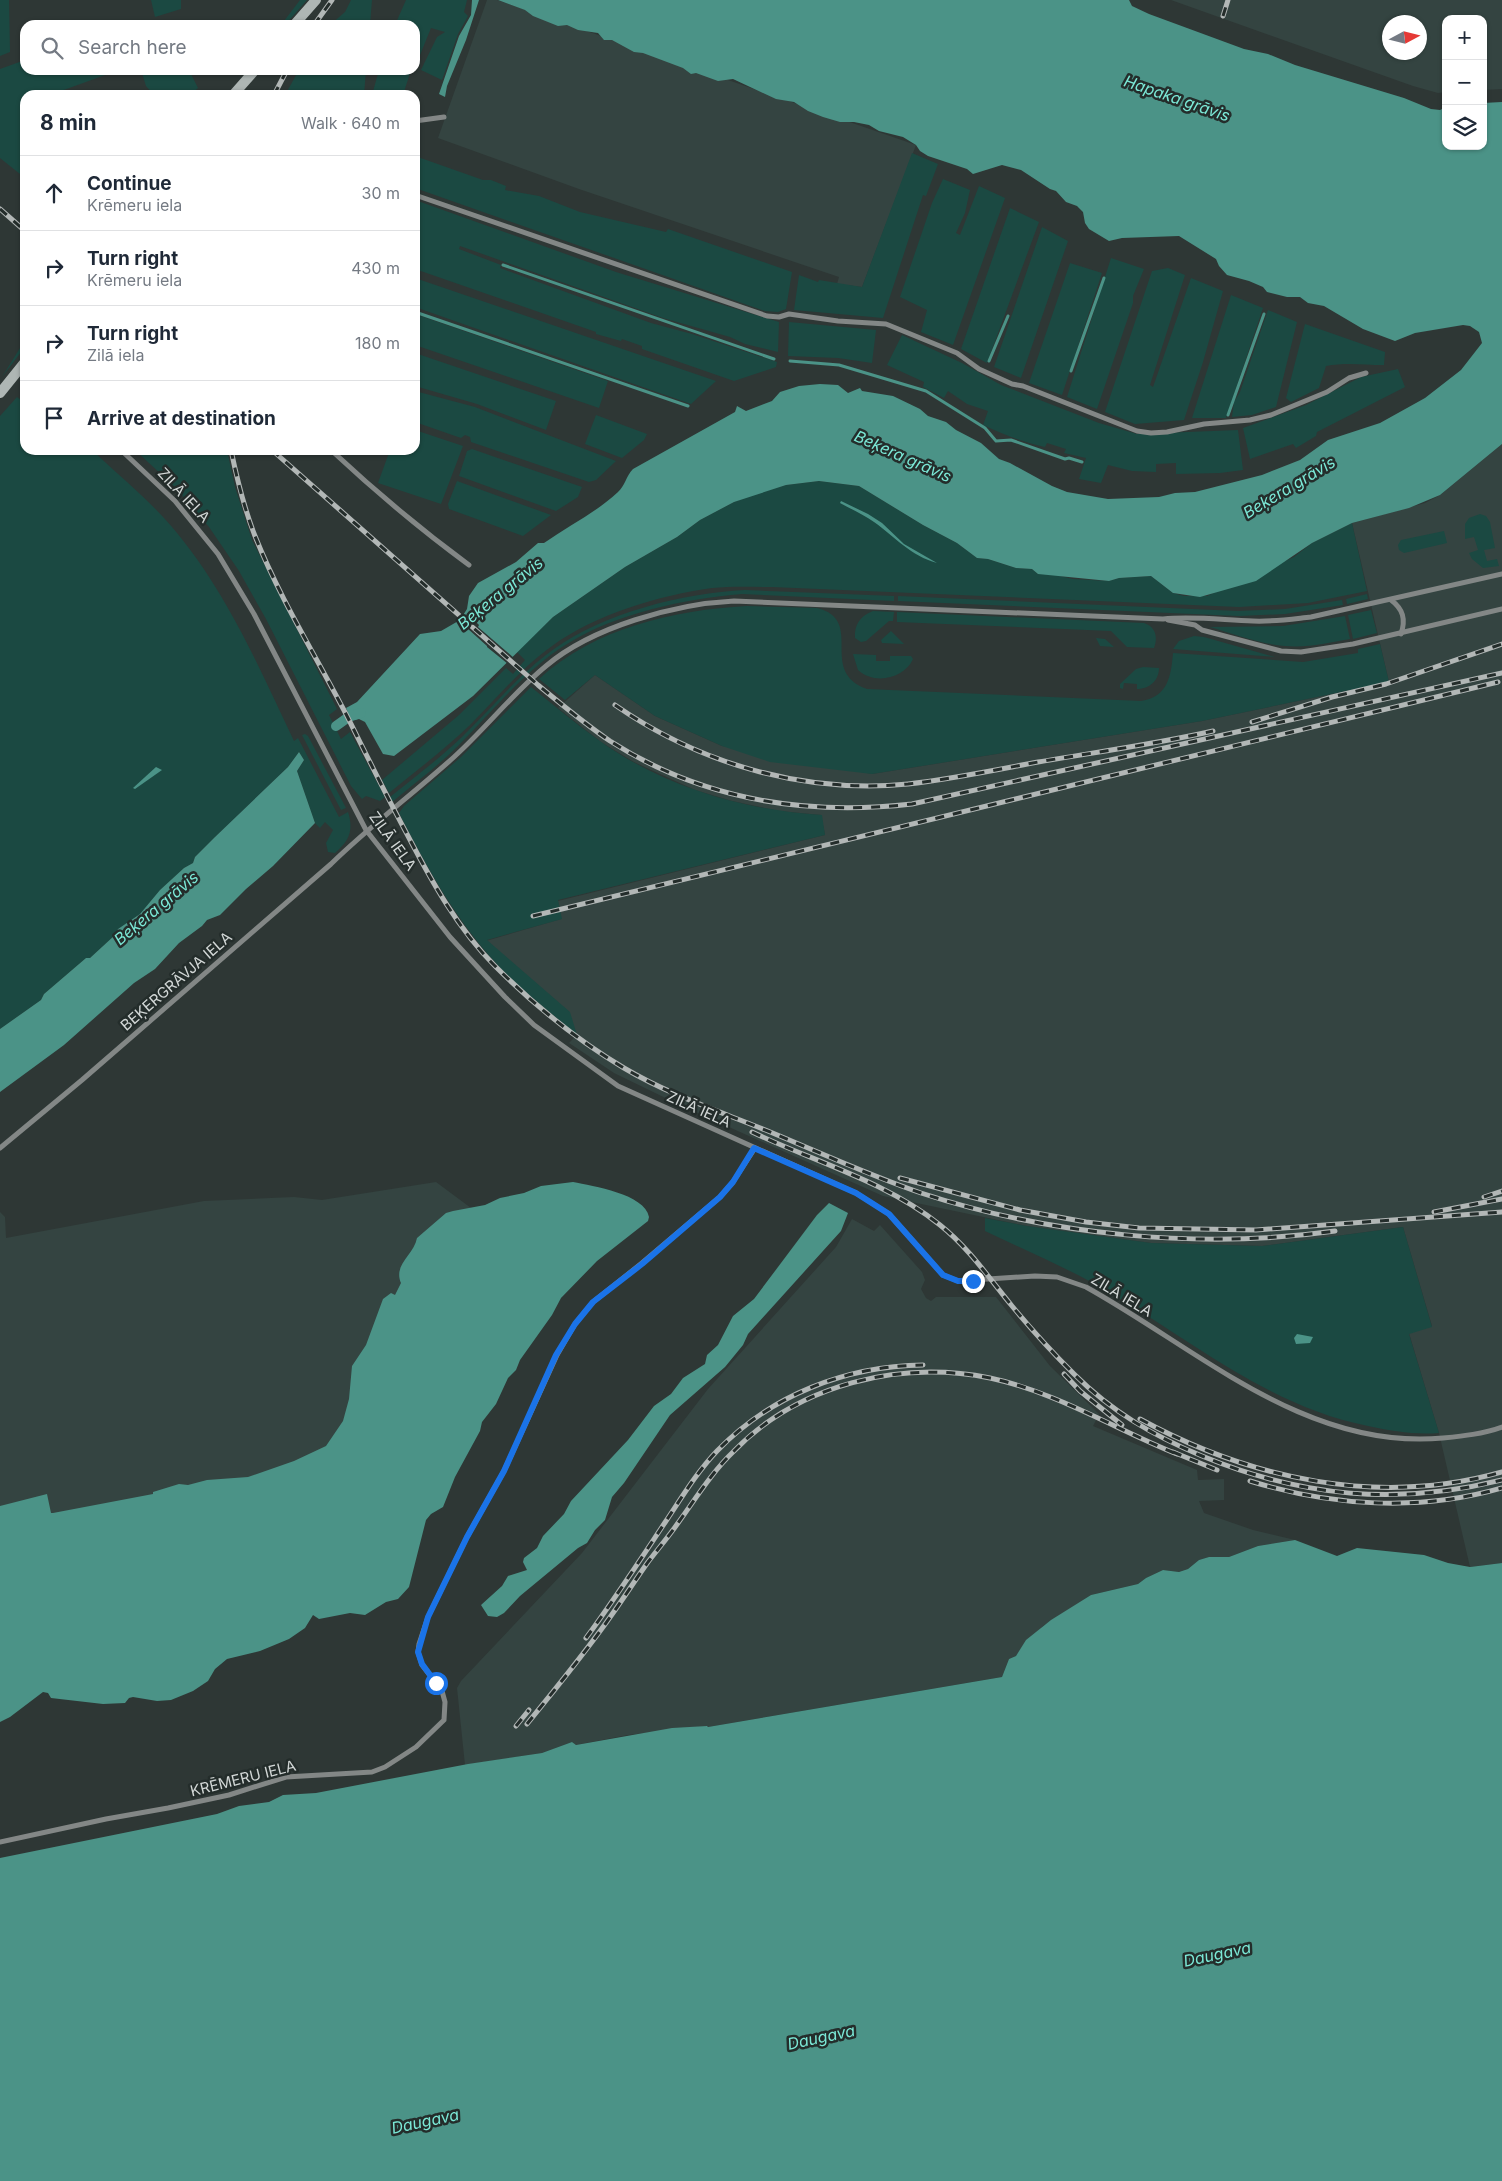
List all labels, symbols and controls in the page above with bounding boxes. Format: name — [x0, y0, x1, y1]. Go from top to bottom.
north arrow — [1382, 15, 1427, 60]
map controls — [1442, 15, 1487, 150]
button: + — [1442, 15, 1487, 60]
search box — [20, 20, 420, 75]
icon: search — [38, 34, 66, 62]
text: Search here — [78, 36, 187, 59]
button: − — [1442, 60, 1487, 105]
water label: Hapaka grāvis — [1121, 71, 1233, 125]
button: layers — [1442, 105, 1487, 150]
text: 8 min — [40, 110, 97, 135]
text: Walk · 640 m — [301, 113, 400, 133]
text: Continue — [87, 172, 172, 195]
icon: ahead — [40, 179, 68, 207]
text: 30 m — [362, 183, 400, 203]
text: Krēmeru iela — [87, 195, 182, 215]
text: Turn right — [87, 247, 178, 270]
icon: right — [40, 254, 68, 282]
text: 430 m — [351, 258, 400, 278]
text: Krēmeru iela — [87, 270, 182, 290]
text: Turn right — [87, 322, 178, 345]
icon: right — [40, 329, 68, 357]
text: 180 m — [355, 333, 400, 353]
text: Zilā iela — [87, 345, 144, 365]
icon: arrive — [40, 404, 68, 432]
text: Arrive at destination — [87, 407, 276, 430]
water label: Beķera grāvis — [851, 426, 955, 486]
water label: Beķera grāvis — [1239, 452, 1339, 522]
street label: ZILĀ IELA — [154, 464, 214, 526]
water label: Beķera grāvis — [453, 552, 547, 634]
street label: ZILĀ IELA — [365, 808, 421, 874]
water label: Beķera grāvis — [110, 867, 202, 949]
street label: BEĶERGRĀVJA IELA — [116, 927, 236, 1035]
street label: ZILĀ IELA — [664, 1086, 734, 1132]
street label: ZILĀ IELA — [1088, 1269, 1156, 1321]
route end — [962, 1270, 985, 1293]
route start — [425, 1672, 448, 1695]
street label: KRĒMERU IELA — [188, 1756, 298, 1800]
water label: Daugava — [1181, 1937, 1253, 1971]
water label: Daugava — [785, 2020, 857, 2054]
water label: Daugava — [389, 2104, 461, 2138]

